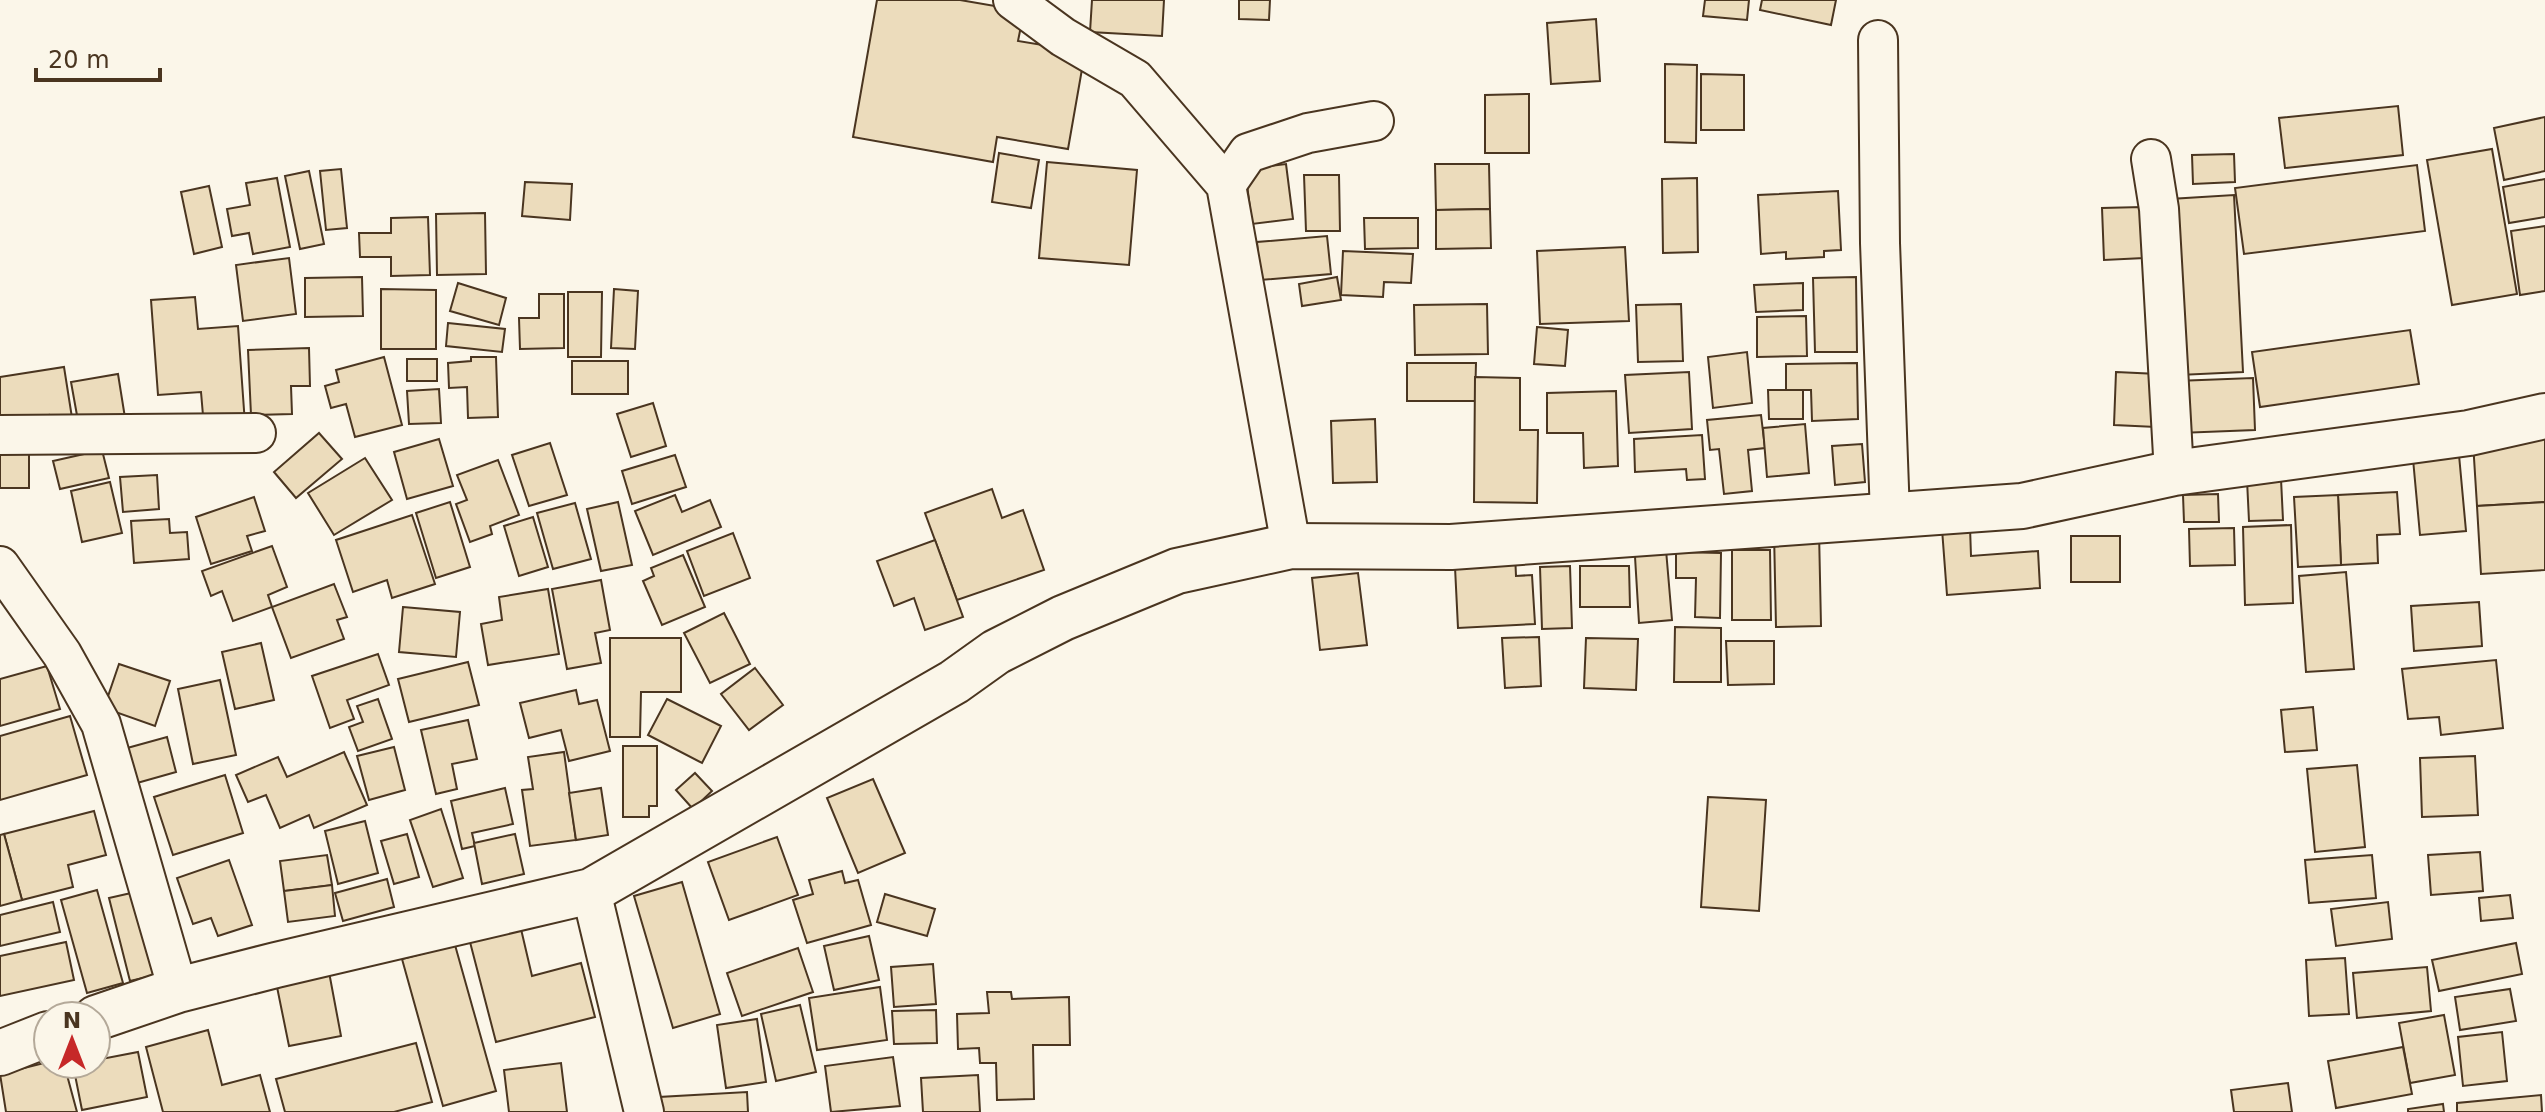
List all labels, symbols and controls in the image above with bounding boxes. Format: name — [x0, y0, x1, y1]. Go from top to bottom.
scale bar — [36, 32, 160, 82]
text: 20 m — [48, 46, 110, 74]
north arrow — [32, 1000, 112, 1080]
text: N — [63, 1008, 81, 1033]

